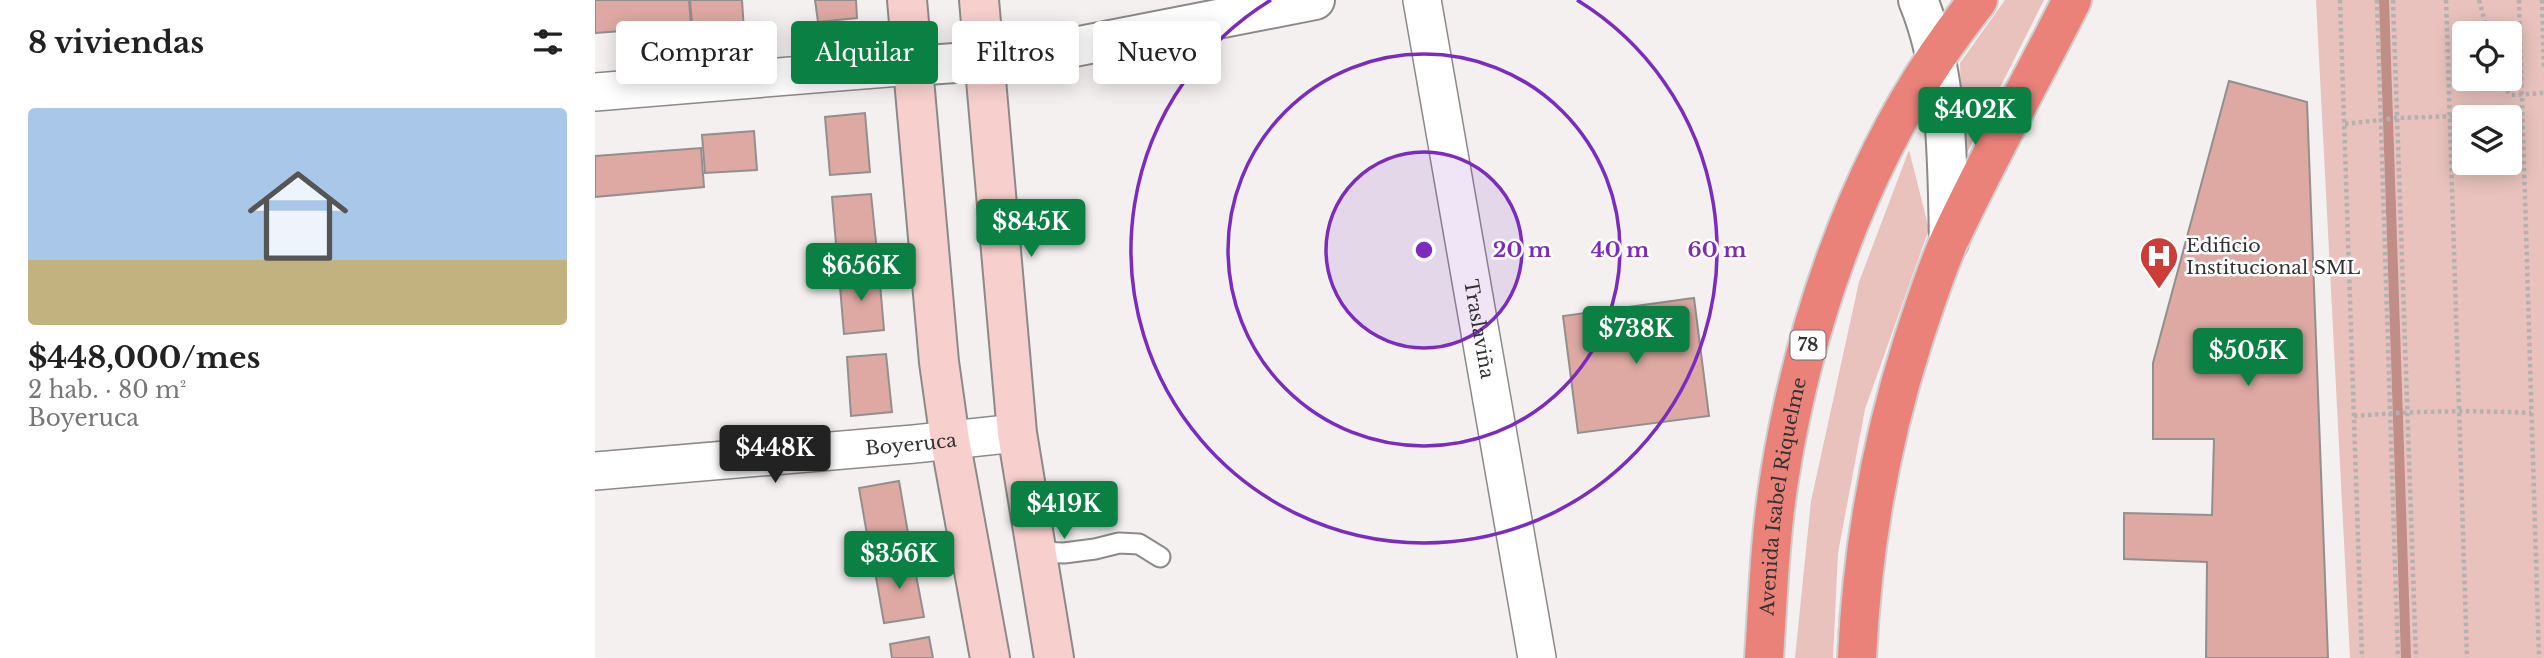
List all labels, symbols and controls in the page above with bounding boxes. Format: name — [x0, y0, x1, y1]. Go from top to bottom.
chip: Comprar — [616, 21, 777, 84]
chip: Alquilar — [791, 21, 938, 84]
chip: Filtros — [952, 21, 1079, 84]
chip: Nuevo — [1093, 21, 1221, 84]
map controls — [2452, 21, 2522, 175]
button: locate — [2452, 21, 2522, 91]
icon: filters — [529, 23, 567, 61]
text: 8 viviendas — [28, 24, 204, 61]
pin: $402K — [1926, 88, 2024, 147]
text: $402K — [1934, 96, 2016, 124]
button: layers — [2452, 105, 2522, 175]
icon: home — [235, 153, 361, 279]
pin: $845K — [982, 200, 1080, 259]
text: $845K — [992, 208, 1070, 236]
place label: Edificio Institucional SML — [2186, 234, 2360, 279]
hospital icon: Edificio Institucional SML — [2138, 235, 2180, 290]
text: 20 m — [1493, 237, 1551, 263]
text: 40 m — [1591, 237, 1649, 263]
text: 60 m — [1688, 237, 1746, 263]
centre of rings — [1412, 238, 1436, 262]
pin: $656K — [812, 244, 910, 303]
text: $656K — [822, 252, 900, 280]
street label: Traslaviña — [1460, 278, 1500, 381]
pin: $738K — [1587, 306, 1685, 366]
text: $738K — [1599, 315, 1673, 343]
pin: $505K — [2199, 328, 2297, 388]
road number: 78 — [1791, 330, 1825, 360]
text: $505K — [2209, 337, 2287, 365]
text: $448,000/mes — [28, 339, 260, 376]
street label: Avenida Isabel Riquelme — [1755, 375, 1811, 617]
text: 2 hab. · 80 m² — [28, 376, 186, 404]
text: Boyeruca — [28, 404, 139, 432]
pin: $448K — [726, 426, 824, 485]
street label: Boyeruca — [864, 428, 958, 460]
text: $448K — [736, 434, 814, 462]
pin: $419K — [1015, 482, 1113, 541]
text: $419K — [1027, 490, 1101, 518]
pin: $356K — [850, 532, 948, 591]
text: $356K — [860, 540, 938, 568]

